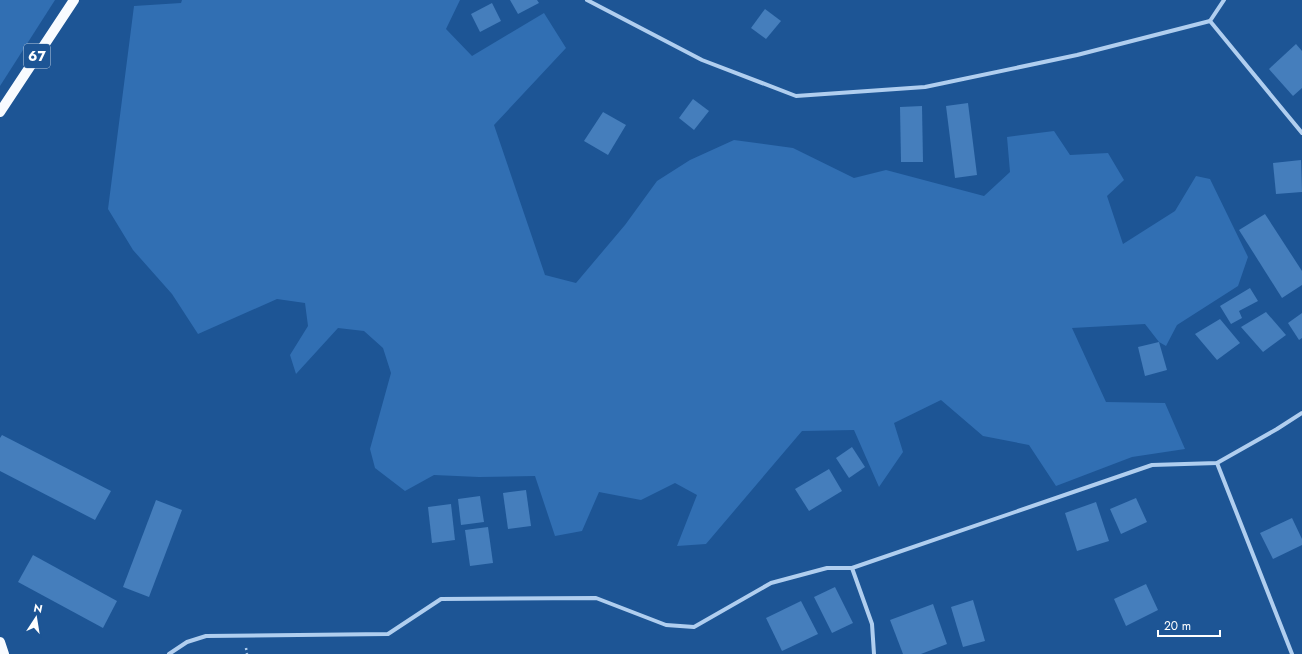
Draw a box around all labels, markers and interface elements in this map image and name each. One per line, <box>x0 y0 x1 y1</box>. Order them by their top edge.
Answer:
road number: 67 <box>24 44 50 68</box>
north arrow <box>16 598 56 638</box>
text: N <box>32 599 44 617</box>
scale bar <box>1158 612 1220 638</box>
text: 20 m <box>1164 617 1191 635</box>

